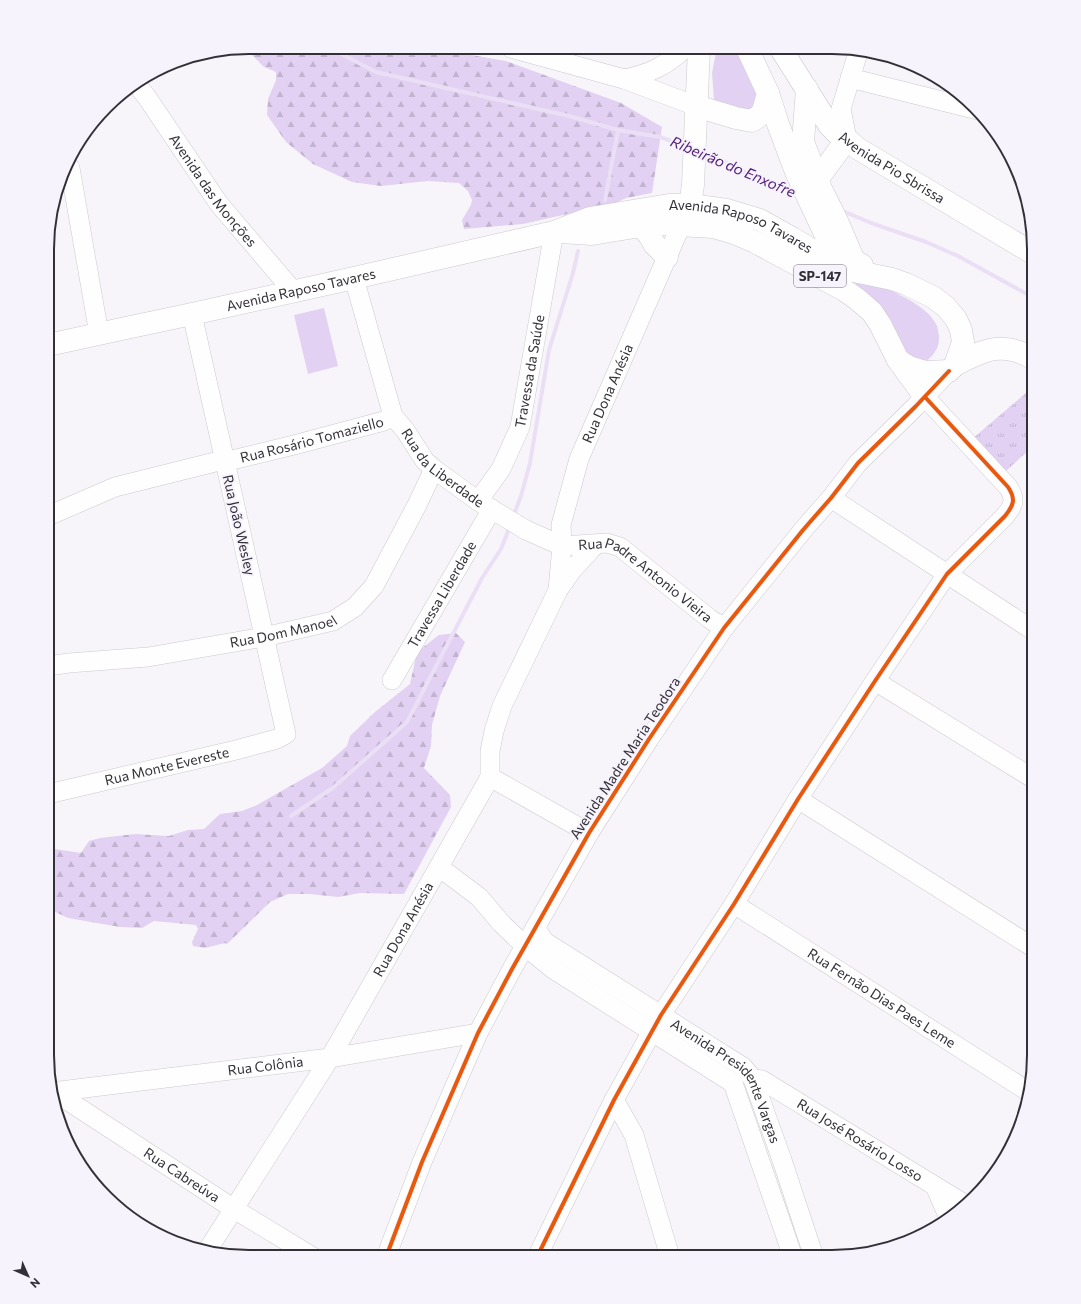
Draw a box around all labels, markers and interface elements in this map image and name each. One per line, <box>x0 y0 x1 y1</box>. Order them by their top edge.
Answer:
street label: Avenida Pio Sbrissa <box>836 127 948 207</box>
street label: Avenida das Monções <box>166 130 261 250</box>
water label: Ribeirão do Enxofre <box>668 132 799 201</box>
street label: Avenida Raposo Tavares <box>669 196 816 256</box>
street label: Avenida Raposo Tavares <box>225 264 377 314</box>
road number: SP-147 <box>794 265 846 287</box>
street label: Travessa da Saúde <box>511 313 547 429</box>
street label: Rua Dona Anésia <box>578 341 636 445</box>
street label: Rua Rosário Tomaziello <box>238 412 385 466</box>
street label: Rua da Liberdade <box>398 425 487 511</box>
street label: Rua João Wesley <box>220 473 259 577</box>
street label: Rua Padre Antonio Vieira <box>578 534 716 626</box>
street label: Travessa Liberdade <box>404 538 479 651</box>
street label: Rua Dom Manoel <box>228 612 340 651</box>
street label: Avenida Madre Maria Teodora <box>566 673 683 842</box>
street label: Rua Monte Evereste <box>103 743 231 788</box>
street label: Rua Dona Anésia <box>369 879 437 979</box>
street label: Rua Fernão Dias Paes Leme <box>805 944 959 1051</box>
street label: Avenida Presidente Vargas <box>668 1015 784 1145</box>
street label: Rua Colônia <box>227 1052 304 1078</box>
street label: Rua José Rosário Losso <box>794 1095 926 1185</box>
street label: Rua Cabreúva <box>141 1144 223 1206</box>
north arrow <box>8 1256 48 1296</box>
text: N <box>28 1276 43 1291</box>

